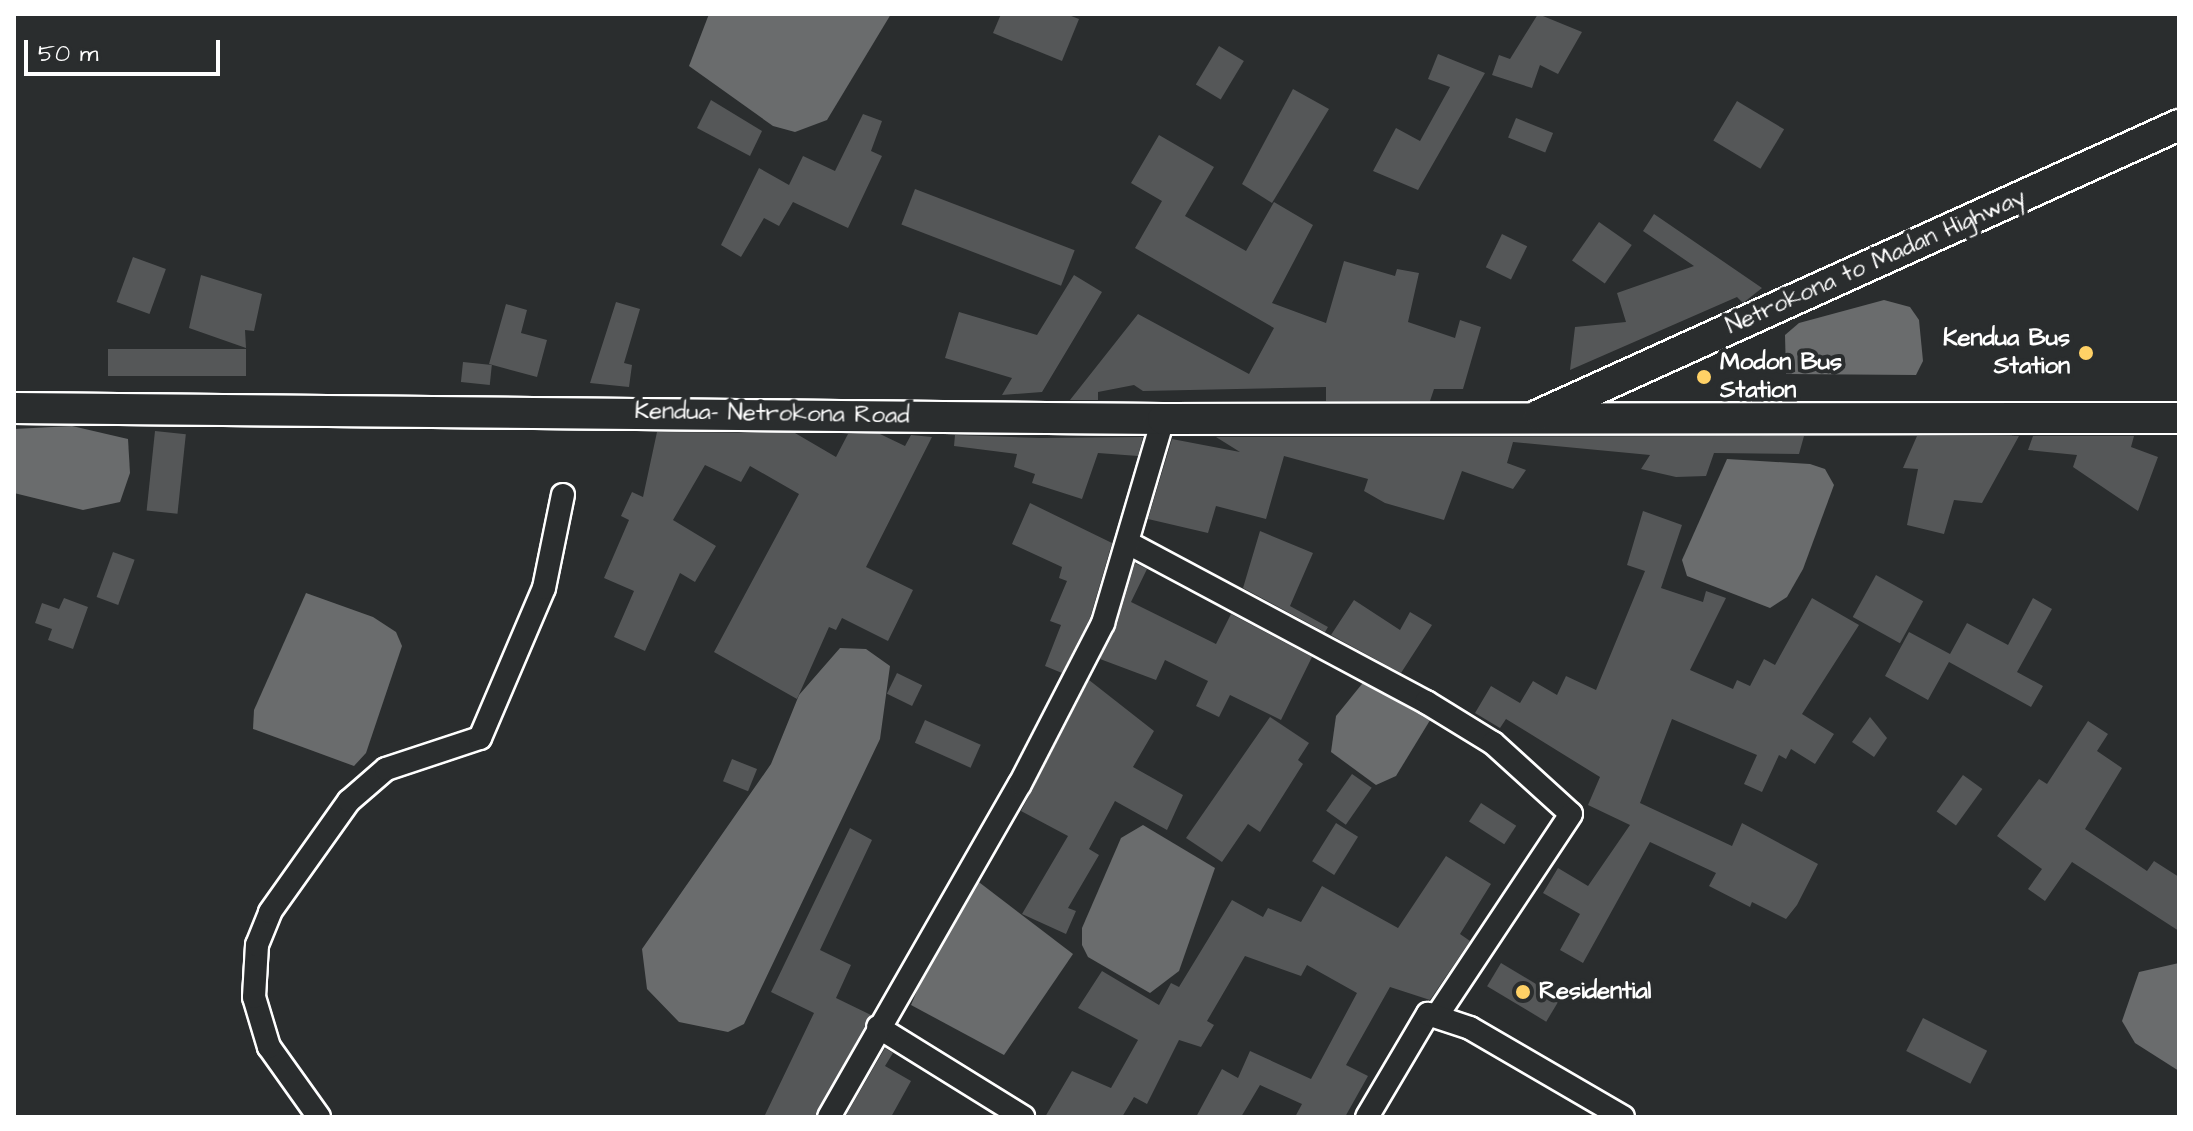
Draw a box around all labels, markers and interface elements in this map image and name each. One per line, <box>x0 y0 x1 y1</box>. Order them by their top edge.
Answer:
scale bar <box>28 24 224 74</box>
text: 50 m <box>38 37 98 71</box>
street label: Netrokona to Madan Highway <box>1722 183 2030 341</box>
place label: Kendua Bus Station <box>1943 325 2070 381</box>
marker: Kendua Bus Station <box>2077 344 2095 362</box>
place label: Modon Bus Station <box>1720 349 1842 405</box>
marker: Modon Bus Station <box>1695 368 1713 386</box>
street label: Kendua- Netrokona Road <box>634 397 910 431</box>
place label: Residential <box>1539 978 1651 1006</box>
marker: Residential <box>1514 983 1532 1001</box>

